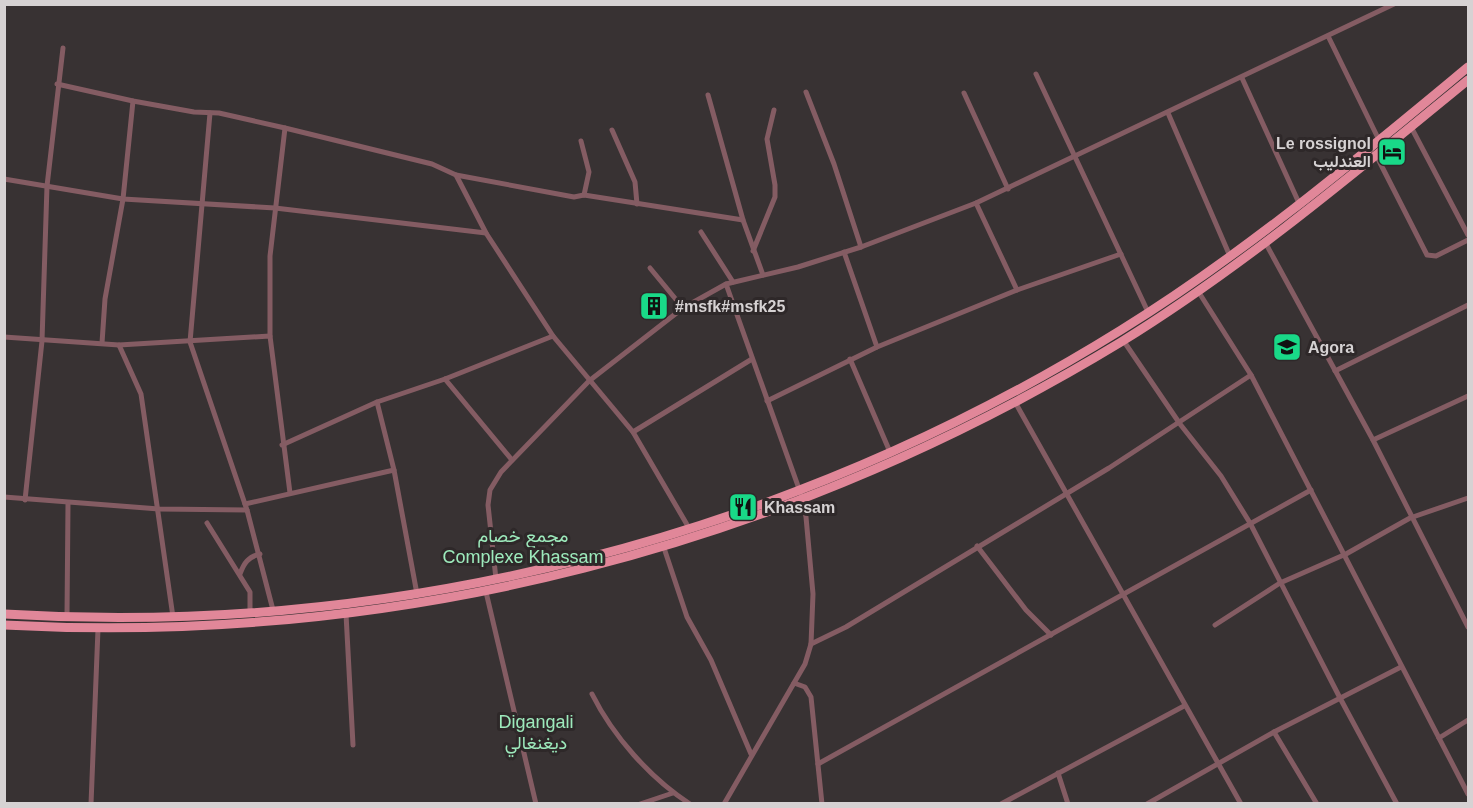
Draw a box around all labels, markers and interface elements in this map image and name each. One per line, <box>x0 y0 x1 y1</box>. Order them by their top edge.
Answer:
place label: Le rossignol العندليب <box>1276 135 1371 171</box>
hotel icon: Le rossignol العندليب <box>1376 136 1408 168</box>
building icon: #msfk#msfk25 <box>638 290 670 322</box>
place label: #msfk#msfk25 <box>675 298 785 315</box>
school or university icon: Agora <box>1271 331 1303 363</box>
place label: Agora <box>1308 339 1354 356</box>
restaurant icon: Khassam <box>727 491 759 523</box>
place label: Khassam <box>764 499 835 516</box>
district label: مجمع خصام Complexe Khassam <box>442 526 604 567</box>
district label: Digangali ديغنغالي <box>498 712 574 758</box>

